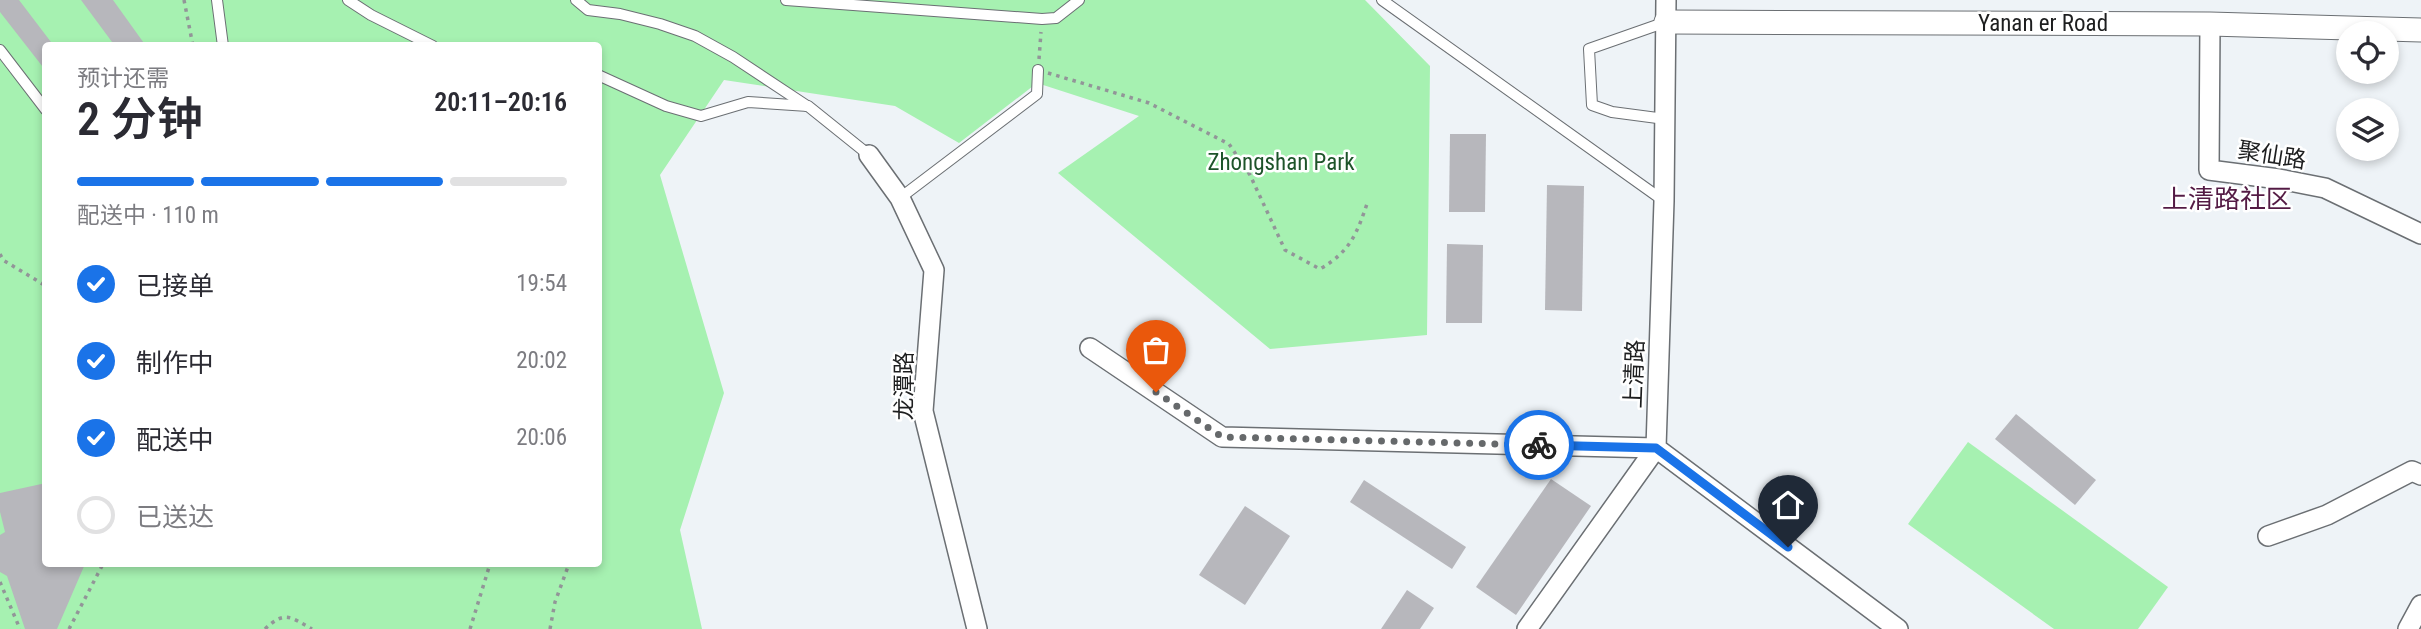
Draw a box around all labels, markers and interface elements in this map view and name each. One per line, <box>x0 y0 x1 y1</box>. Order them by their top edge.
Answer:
street label: Yanan er Road <box>1978 10 2108 37</box>
map controls <box>2336 21 2399 161</box>
button: locate <box>2336 21 2399 84</box>
text: 预计还需 <box>77 65 169 92</box>
text: 20:11–20:16 <box>434 87 567 117</box>
text: 2 分钟 <box>77 92 203 146</box>
button: layers <box>2336 98 2399 161</box>
street label: 聚仙路 <box>2236 137 2308 174</box>
park label: Zhongshan Park <box>1207 149 1355 176</box>
district label: 上清路社区 <box>2162 184 2292 214</box>
text: 配送中 · 110 m <box>77 202 219 229</box>
icon: check <box>77 265 115 303</box>
text: 19:54 <box>516 270 567 297</box>
text: 已接单 <box>136 271 214 301</box>
pin <box>1126 320 1186 392</box>
icon: bag <box>1137 331 1175 369</box>
street label: 上清路 <box>1620 339 1649 409</box>
icon: check <box>77 342 115 380</box>
text: 20:02 <box>516 347 567 374</box>
text: 制作中 <box>136 348 214 378</box>
street label: 龙潭路 <box>891 352 918 421</box>
courier <box>1504 410 1574 480</box>
icon: check <box>77 419 115 457</box>
text: 20:06 <box>516 424 567 451</box>
text: 配送中 <box>136 425 214 455</box>
icon: bike <box>1520 426 1558 464</box>
pin <box>1758 475 1818 547</box>
icon: home <box>1769 486 1807 524</box>
text: 已送达 <box>136 502 214 532</box>

